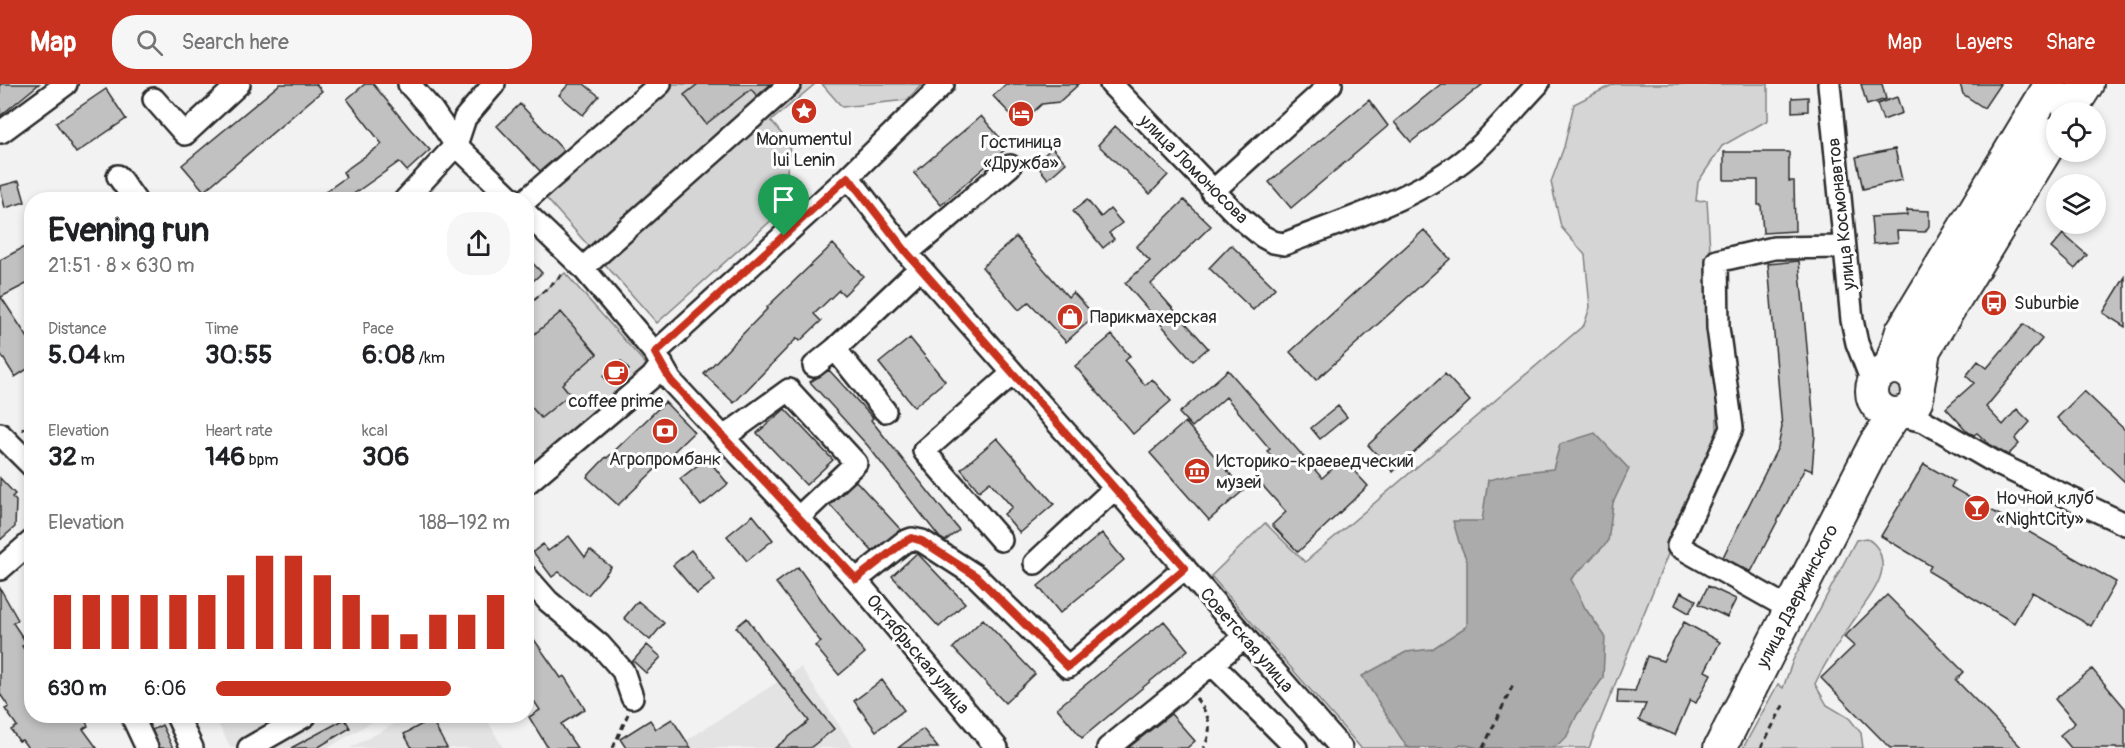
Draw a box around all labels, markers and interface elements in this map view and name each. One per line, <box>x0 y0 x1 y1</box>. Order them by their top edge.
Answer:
search box <box>112 15 532 69</box>
text: Map <box>30 25 76 60</box>
icon: search <box>133 26 166 59</box>
text: Search here <box>181 28 289 56</box>
text: Map <box>1887 29 1922 56</box>
text: Layers <box>1955 29 2013 56</box>
text: Share <box>2046 29 2095 56</box>
place icon: Monumentul lui Lenin <box>789 96 819 126</box>
hotel icon: Гостиница «Дружба» <box>1006 99 1036 129</box>
map controls <box>2046 102 2106 234</box>
button: locate <box>2046 102 2106 162</box>
street label: улица Ломоносова <box>1133 109 1253 229</box>
place label: Monumentul lui Lenin <box>756 128 852 172</box>
place label: Гостиница «Дружба» <box>981 131 1061 175</box>
street label: улица Космонавтов <box>1822 137 1861 292</box>
pin <box>758 174 809 236</box>
button: layers <box>2046 174 2106 234</box>
icon: arrive <box>767 183 800 216</box>
text: Evening run <box>48 210 209 251</box>
button: share <box>447 212 510 275</box>
text: 21:51 · 8 × 630 m <box>48 253 194 278</box>
bus stop icon: Suburbie <box>1979 288 2009 318</box>
place label: Suburbie <box>2014 292 2079 315</box>
shop icon: Парикмахерская <box>1055 302 1085 332</box>
place label: Парикмахерская <box>1090 306 1217 329</box>
text: Distance <box>48 319 107 339</box>
text: Time <box>205 319 238 339</box>
text: Pace <box>362 319 394 339</box>
text: 5.04 <box>48 339 101 371</box>
text: 30:55 <box>205 339 272 371</box>
text: 6:08 <box>362 339 415 371</box>
text: km <box>101 348 125 368</box>
text: /km <box>415 348 445 368</box>
cafe icon: coffee prime <box>601 358 631 388</box>
place label: coffee prime <box>569 390 664 413</box>
bank icon: Агропромбанк <box>650 416 680 446</box>
text: Elevation <box>48 421 109 441</box>
text: Heart rate <box>205 421 272 441</box>
text: kcal <box>362 421 388 441</box>
text: 32 <box>48 441 77 473</box>
text: 146 <box>205 441 245 473</box>
text: 306 <box>362 441 409 473</box>
place label: Агропромбанк <box>609 448 721 471</box>
text: m <box>77 450 95 470</box>
text: bpm <box>245 450 278 470</box>
place label: Историко-краеведческий музей <box>1216 450 1414 494</box>
museum icon: Историко-краеведческий музей <box>1182 456 1212 486</box>
place label: Ночной клуб «NightCity» <box>1996 487 2094 531</box>
bar icon: Ночной клуб «NightCity» <box>1962 493 1992 523</box>
text: Elevation <box>48 510 124 535</box>
text: 188–192 m <box>419 510 510 535</box>
street label: улица Дзержинского <box>1751 520 1844 673</box>
street label: Советская улица <box>1195 583 1298 698</box>
street label: Октябрьская улица <box>861 590 974 719</box>
text: 630 m <box>48 676 107 701</box>
text: 6:06 <box>144 676 186 701</box>

